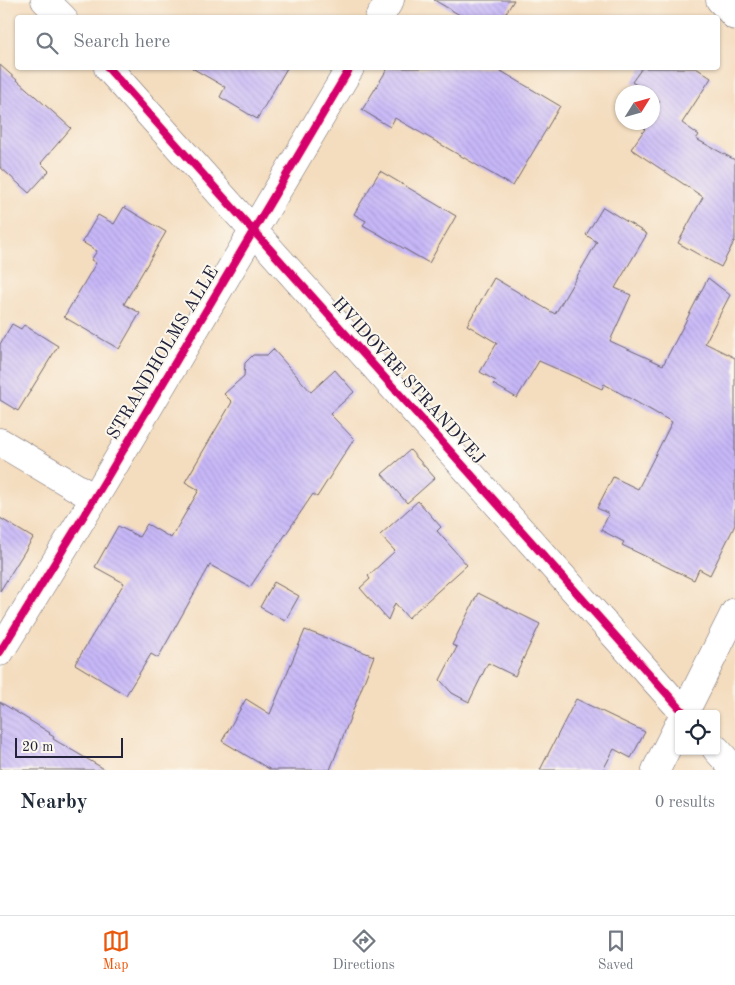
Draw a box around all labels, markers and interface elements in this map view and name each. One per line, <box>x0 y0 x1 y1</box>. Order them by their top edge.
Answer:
search box <box>15 15 720 70</box>
icon: search <box>33 29 61 57</box>
text: Search here <box>73 33 170 52</box>
north arrow <box>615 85 660 130</box>
street label: STRANDHOLMS ALLE <box>104 263 222 443</box>
street label: HVIDOVRE STRANDVEJ <box>328 294 488 468</box>
map controls <box>675 710 720 755</box>
button: locate <box>675 710 720 755</box>
scale bar <box>15 735 122 758</box>
text: 20 m <box>22 740 53 754</box>
text: Nearby <box>20 792 88 813</box>
text: 0 results <box>655 795 715 811</box>
tab: Map <box>102 927 130 974</box>
tab: Directions <box>333 927 395 974</box>
tab: Saved <box>598 927 633 974</box>

